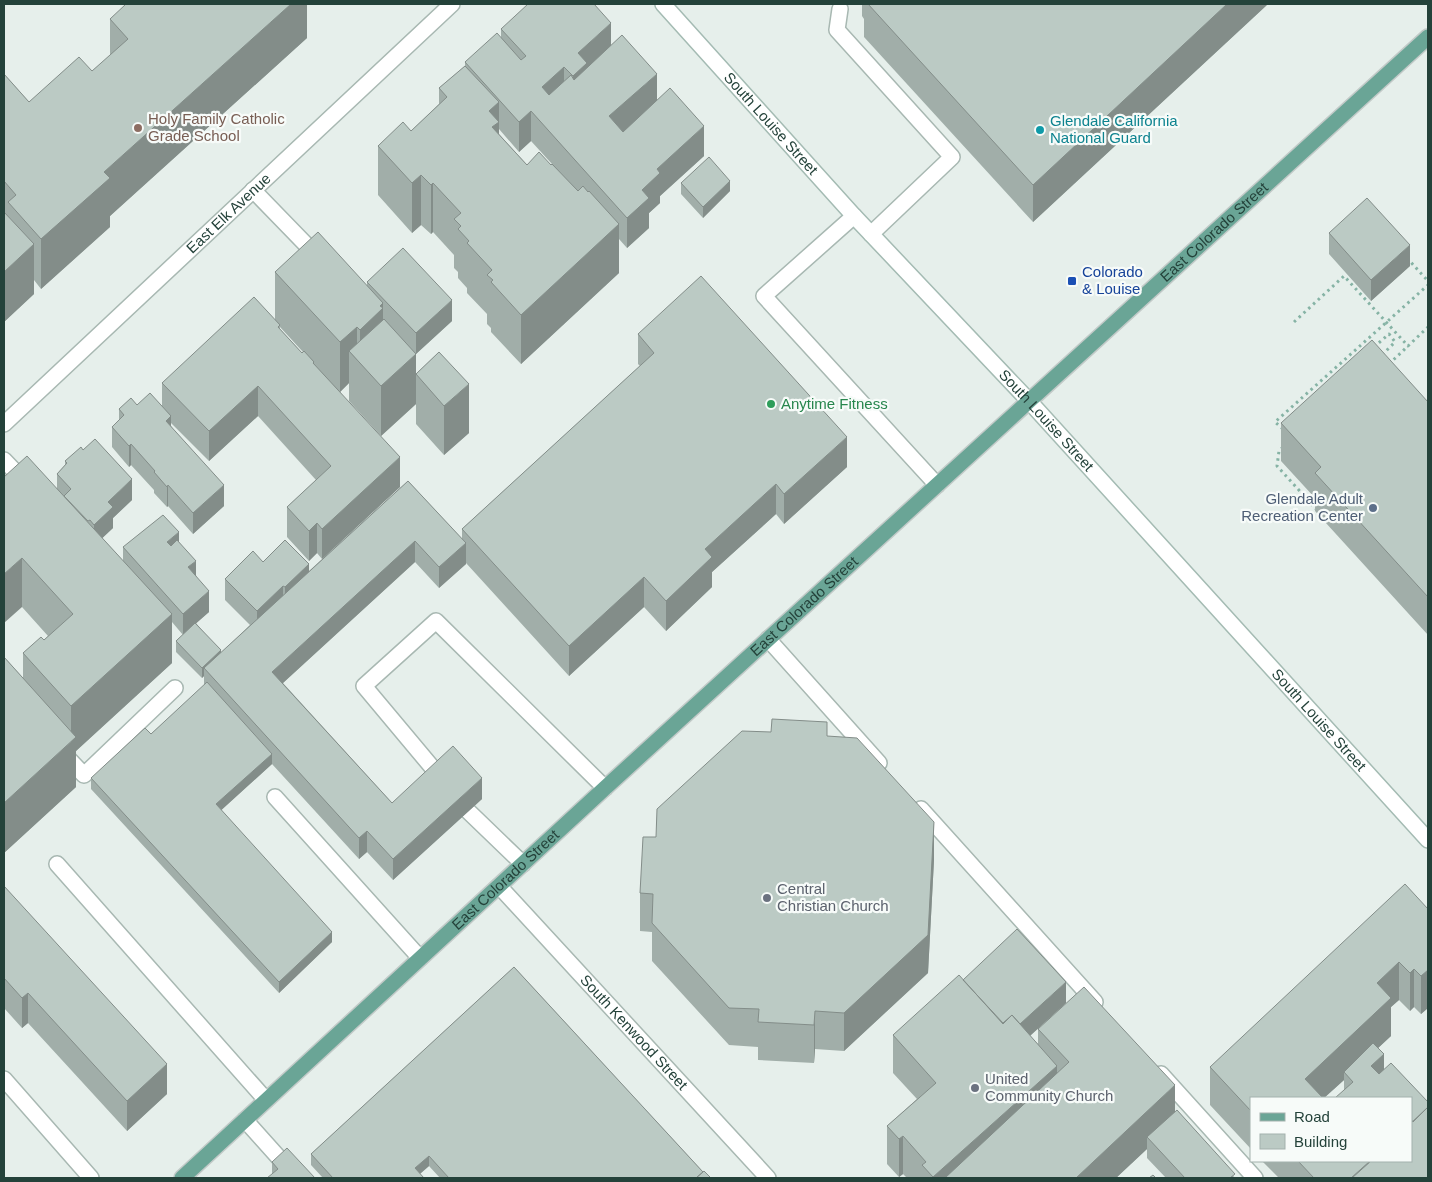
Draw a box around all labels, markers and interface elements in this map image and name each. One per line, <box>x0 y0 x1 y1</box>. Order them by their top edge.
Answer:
street label: South Louise Street <box>721 69 822 179</box>
place label: Holy Family Catholic Grade School <box>148 110 285 144</box>
place label: Glendale California National Guard <box>1050 112 1178 146</box>
marker: Holy Family Catholic Grade School <box>132 122 144 134</box>
marker: Glendale California National Guard <box>1034 124 1046 136</box>
street label: East Elk Avenue <box>183 170 274 256</box>
street label: East Colorado Street <box>1157 178 1272 285</box>
place label: Colorado & Louise <box>1082 263 1143 297</box>
marker: Colorado & Louise <box>1066 275 1078 287</box>
street label: South Louise Street <box>996 366 1098 475</box>
place label: Anytime Fitness <box>781 395 888 412</box>
marker: Anytime Fitness <box>765 398 777 410</box>
place label: Glendale Adult Recreation Center <box>1241 490 1364 524</box>
marker: Glendale Adult Recreation Center <box>1367 502 1379 514</box>
street label: East Colorado Street <box>747 552 862 659</box>
street label: South Louise Street <box>1269 665 1370 775</box>
street label: East Colorado Street <box>448 825 563 933</box>
place label: Central Christian Church <box>777 880 889 914</box>
marker: Central Christian Church <box>761 892 773 904</box>
street label: South Kenwood Street <box>577 971 692 1094</box>
place label: United Community Church <box>985 1070 1113 1104</box>
marker: United Community Church <box>969 1082 981 1094</box>
legend <box>1250 1097 1412 1162</box>
text: Road <box>1294 1108 1330 1125</box>
text: Building <box>1294 1133 1347 1150</box>

